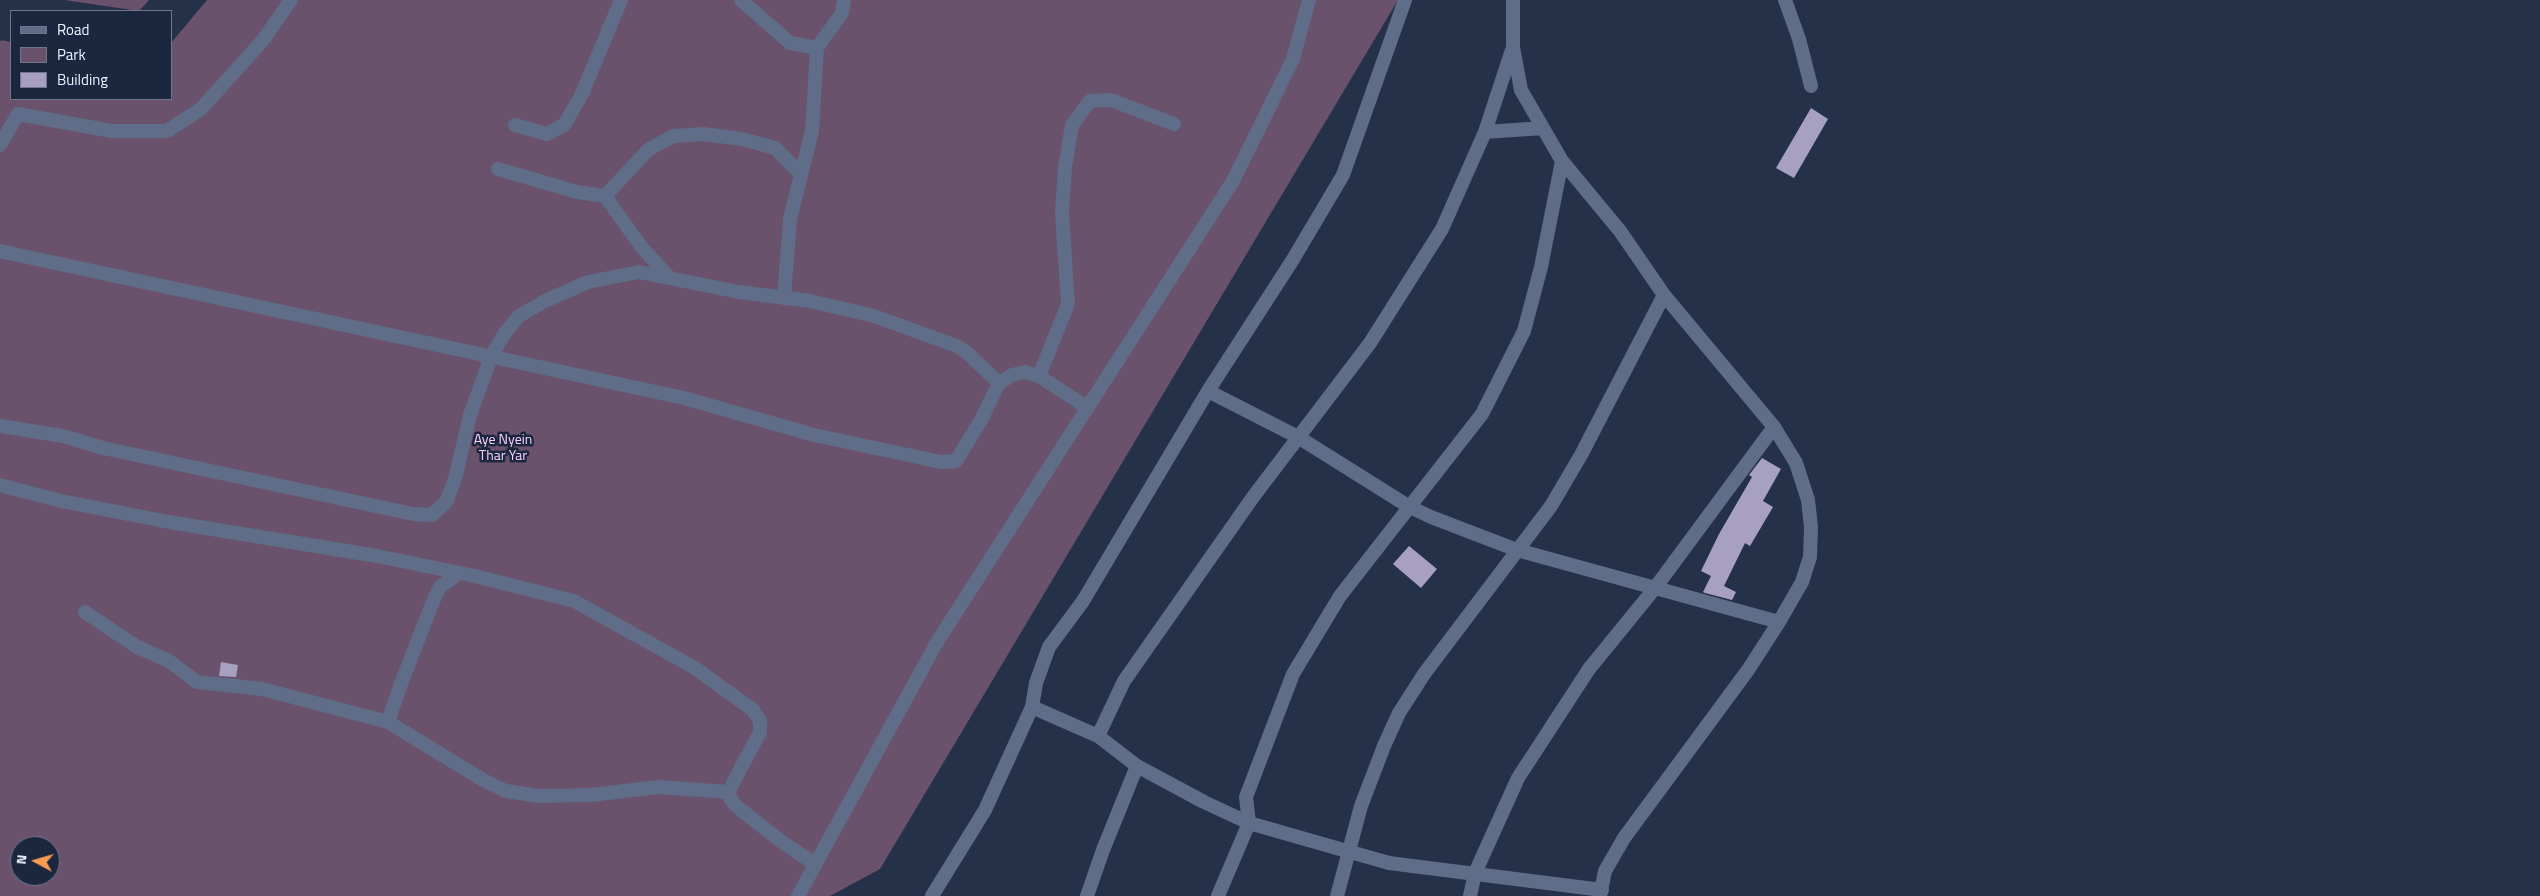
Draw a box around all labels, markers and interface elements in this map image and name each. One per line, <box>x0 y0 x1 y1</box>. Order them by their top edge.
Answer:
legend <box>10 10 172 100</box>
text: Road <box>57 18 89 41</box>
text: Park <box>57 43 86 66</box>
text: Building <box>57 68 108 91</box>
park label: Aye Nyein Thar Yar <box>474 433 532 466</box>
north arrow <box>10 836 60 886</box>
text: N <box>10 854 32 865</box>

